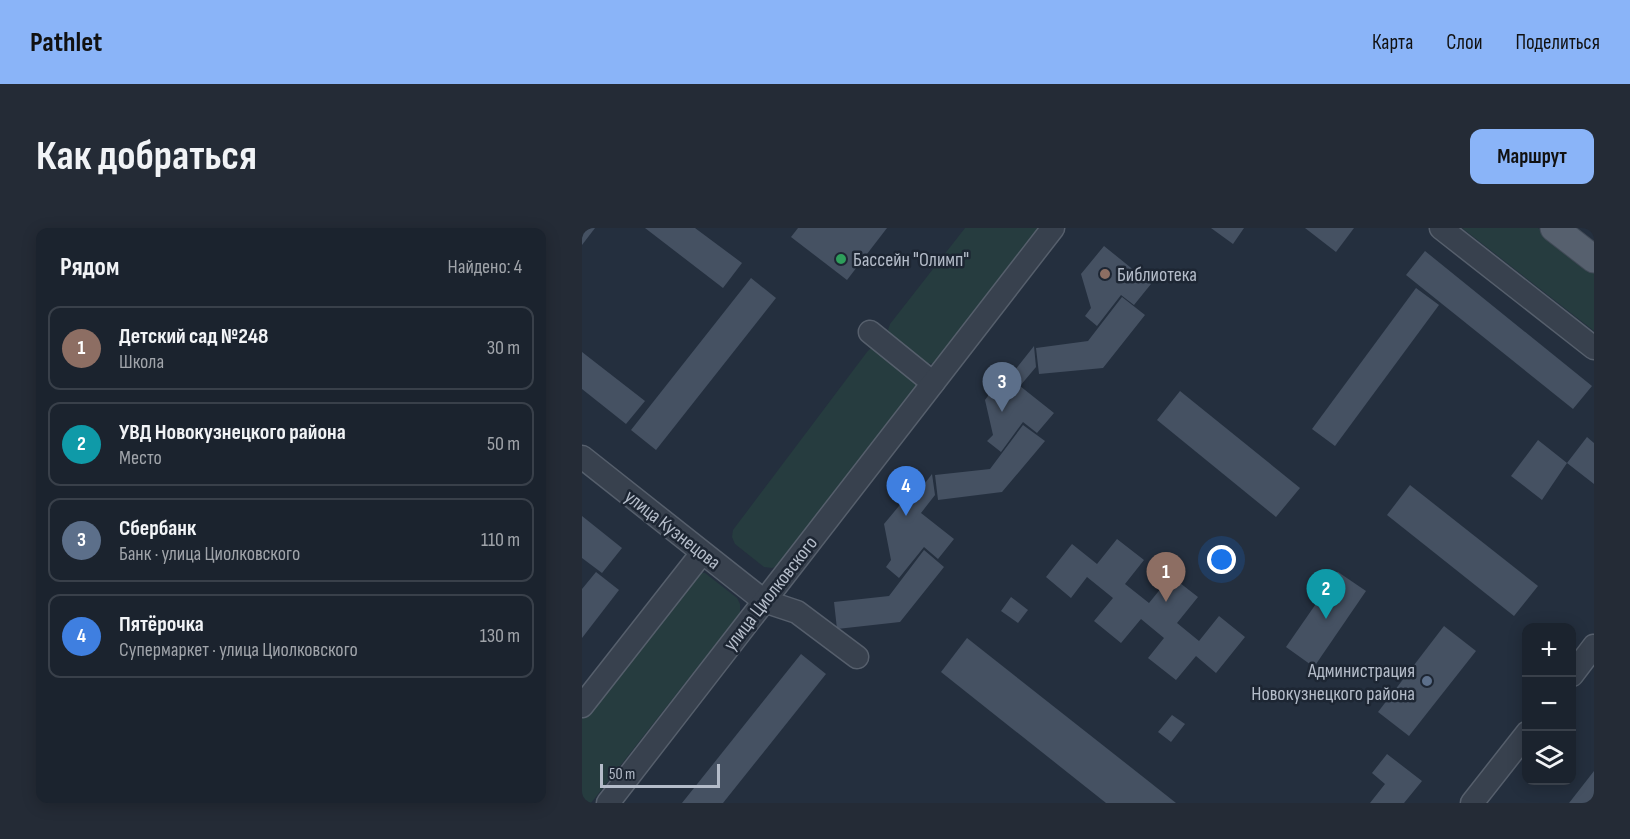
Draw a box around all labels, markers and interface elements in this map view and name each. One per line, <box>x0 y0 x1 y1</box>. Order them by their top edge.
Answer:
text: Pathlet <box>30 26 102 59</box>
text: Карта <box>1372 30 1413 55</box>
text: Слои <box>1446 30 1482 55</box>
text: Поделиться <box>1515 30 1600 55</box>
button: Маршрут <box>1470 129 1594 184</box>
text: Как добраться <box>36 131 257 182</box>
place label: Бассейн "Олимп" <box>853 248 969 272</box>
text: Рядом <box>60 252 119 283</box>
marker: Бассейн "Олимп" <box>834 252 848 266</box>
text: Найдено: 4 <box>448 255 522 279</box>
place label: Библиотека <box>1117 263 1197 287</box>
marker: Библиотека <box>1098 267 1112 281</box>
text: Детский сад №248 <box>119 323 268 350</box>
text: 1 <box>78 336 85 360</box>
text: 30 m <box>487 336 520 360</box>
text: Школа <box>119 350 164 374</box>
pin: 3 <box>982 362 1022 412</box>
text: УВД Новокузнецкого района <box>119 419 346 446</box>
text: 2 <box>77 432 86 456</box>
text: 50 m <box>487 432 520 456</box>
text: Место <box>119 446 162 470</box>
pin: 4 <box>886 466 926 516</box>
street label: улица Кузнецова <box>620 485 725 575</box>
text: Сбербанк <box>119 515 196 542</box>
text: 3 <box>77 528 86 552</box>
text: 110 m <box>481 528 520 552</box>
street label: улица Циолковского <box>719 532 823 656</box>
text: Банк · улица Циолковского <box>119 542 300 566</box>
your location <box>1207 545 1236 574</box>
pin: 1 <box>1146 552 1186 602</box>
pin: 2 <box>1306 570 1346 619</box>
text: Пятёрочка <box>119 611 204 638</box>
map controls <box>1522 623 1576 785</box>
button: + <box>1522 623 1576 677</box>
text: 4 <box>77 624 86 648</box>
text: 130 m <box>480 624 520 648</box>
text: Супермаркет · улица Циолковского <box>119 638 358 662</box>
place label: Администрация Новокузнецкого района <box>1251 659 1415 706</box>
marker: Администрация Новокузнецкого района <box>1420 674 1434 688</box>
button: − <box>1522 677 1576 731</box>
button: layers <box>1522 731 1576 785</box>
scale bar <box>600 761 720 788</box>
text: 50 m <box>609 765 635 784</box>

